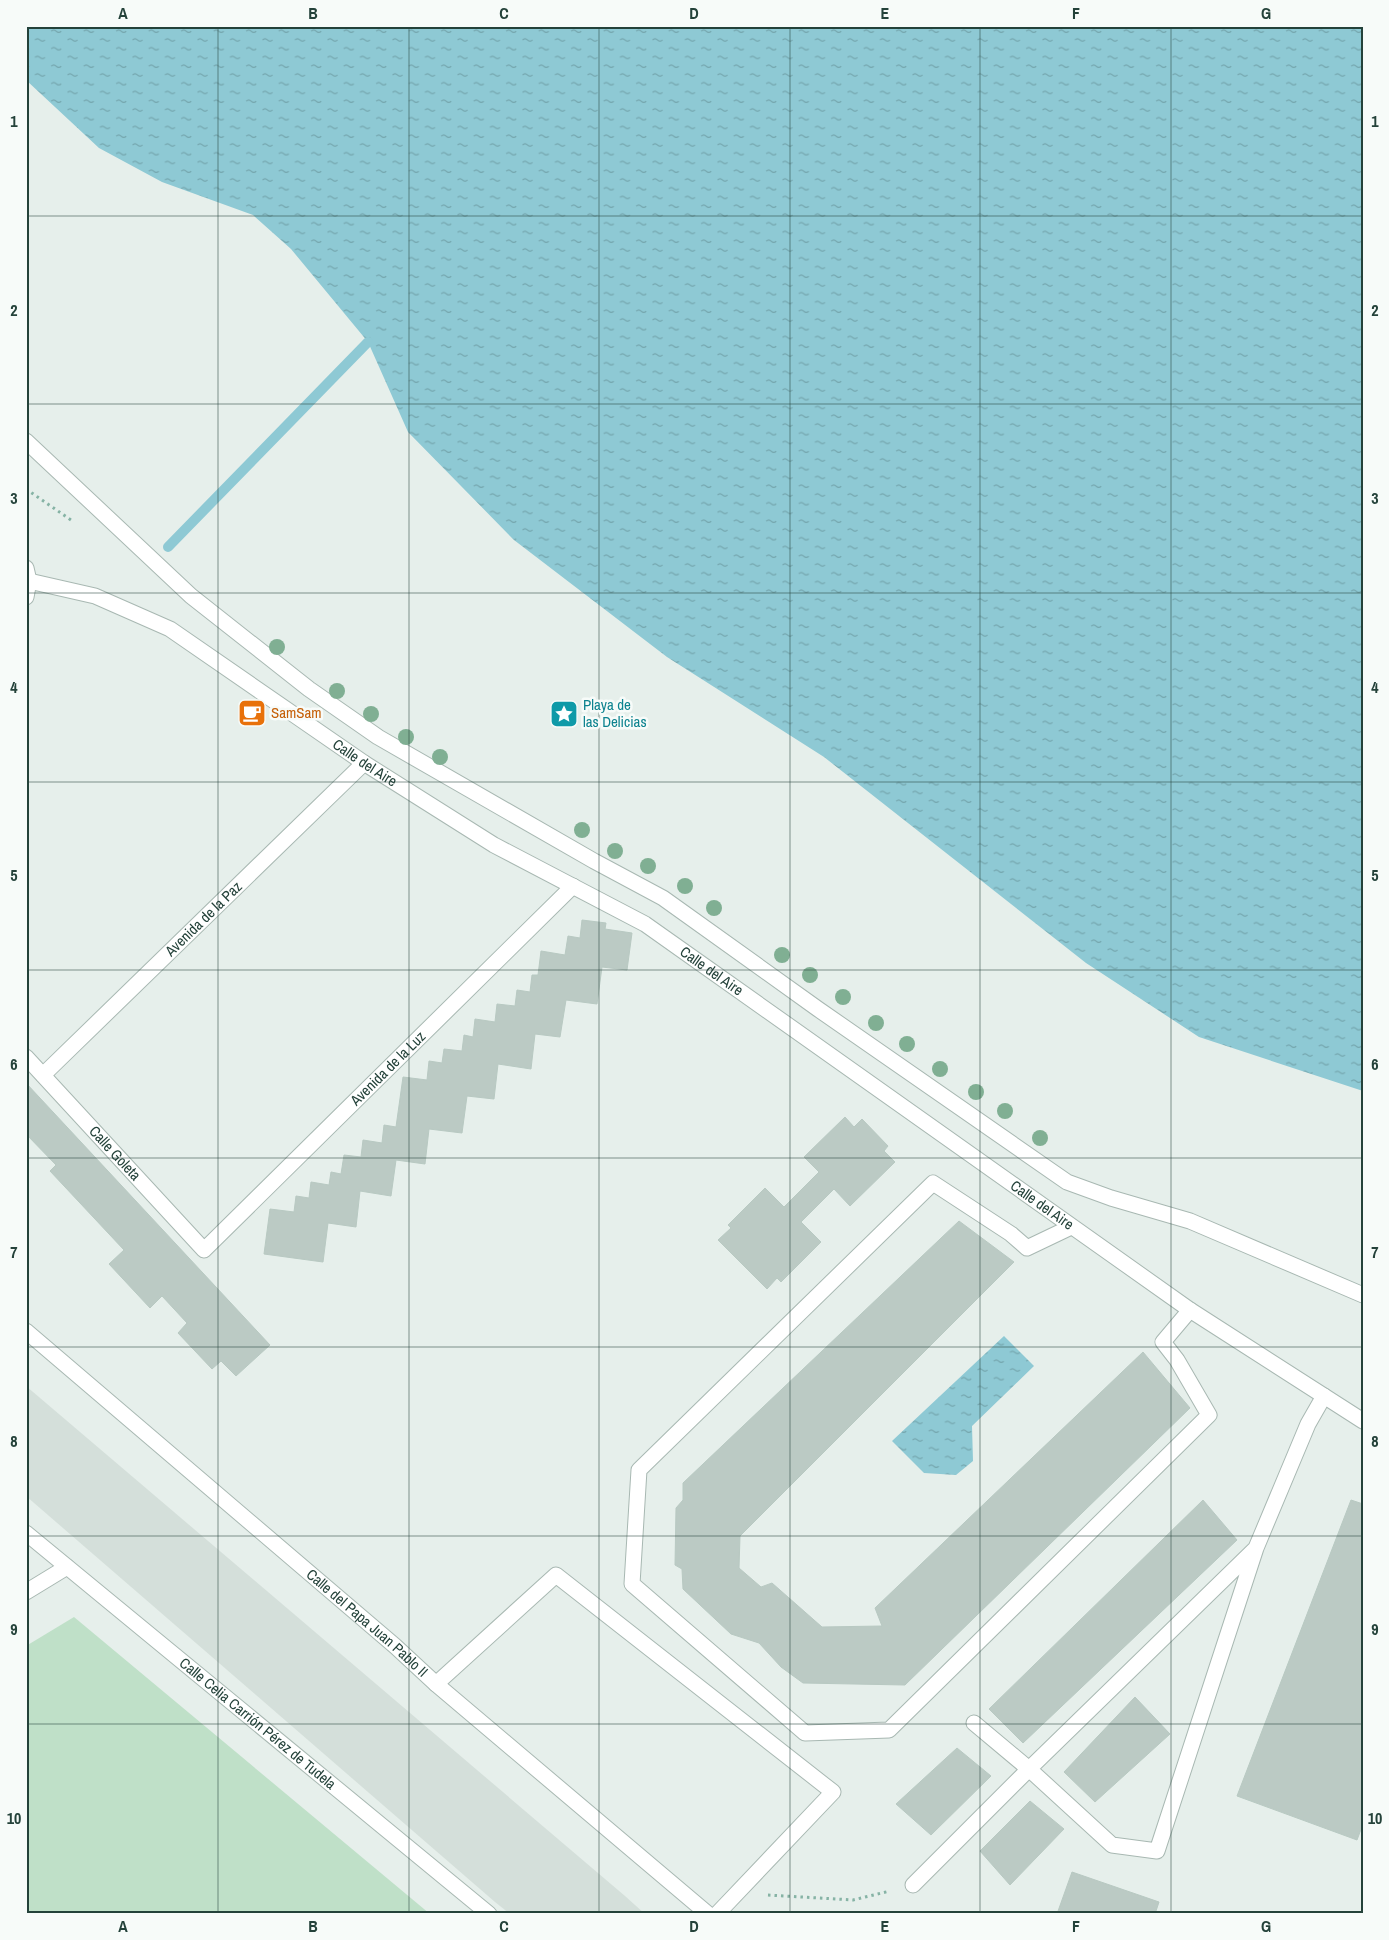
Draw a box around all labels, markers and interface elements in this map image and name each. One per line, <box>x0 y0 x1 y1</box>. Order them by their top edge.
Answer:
text: A <box>118 2 128 24</box>
text: B <box>308 2 318 24</box>
text: C <box>499 2 509 24</box>
text: D <box>689 2 699 24</box>
text: E <box>881 2 890 24</box>
text: F <box>1072 2 1080 24</box>
text: G <box>1261 2 1271 24</box>
text: 1 <box>10 110 18 132</box>
text: 1 <box>1371 110 1379 132</box>
text: 2 <box>10 299 18 321</box>
text: 2 <box>1371 299 1379 321</box>
text: 3 <box>10 487 18 509</box>
text: 3 <box>1371 487 1379 509</box>
text: 4 <box>10 676 18 698</box>
text: 4 <box>1371 676 1379 698</box>
place label: Playa de las Delicias <box>583 694 647 732</box>
cafe icon: SamSam <box>237 698 267 728</box>
place icon: Playa de las Delicias <box>549 699 579 729</box>
place label: SamSam <box>271 702 322 723</box>
street label: Calle del Aire <box>329 733 401 791</box>
text: 5 <box>10 864 18 886</box>
text: 5 <box>1371 864 1379 886</box>
street label: Avenida de la Paz <box>159 876 246 961</box>
street label: Calle del Aire <box>676 941 748 1001</box>
street label: Avenida de la Luz <box>345 1026 430 1111</box>
text: 6 <box>10 1053 18 1075</box>
text: 6 <box>1371 1053 1379 1075</box>
street label: Calle Goleta <box>85 1121 146 1185</box>
street label: Calle del Aire <box>1006 1175 1078 1235</box>
text: 7 <box>10 1241 18 1263</box>
text: 7 <box>1371 1241 1379 1263</box>
text: 8 <box>10 1430 18 1452</box>
text: 8 <box>1371 1430 1379 1452</box>
street label: Calle del Papa Juan Pablo II <box>302 1564 433 1682</box>
text: 9 <box>10 1618 18 1640</box>
text: 9 <box>1371 1618 1379 1640</box>
street label: Calle Celia Carrión Pérez de Tudela <box>175 1652 341 1794</box>
text: 10 <box>7 1807 21 1829</box>
text: 10 <box>1368 1807 1382 1829</box>
text: A <box>118 1915 128 1937</box>
text: B <box>308 1915 318 1937</box>
text: C <box>499 1915 509 1937</box>
text: D <box>689 1915 699 1937</box>
text: E <box>881 1915 890 1937</box>
text: F <box>1072 1915 1080 1937</box>
text: G <box>1261 1915 1271 1937</box>

